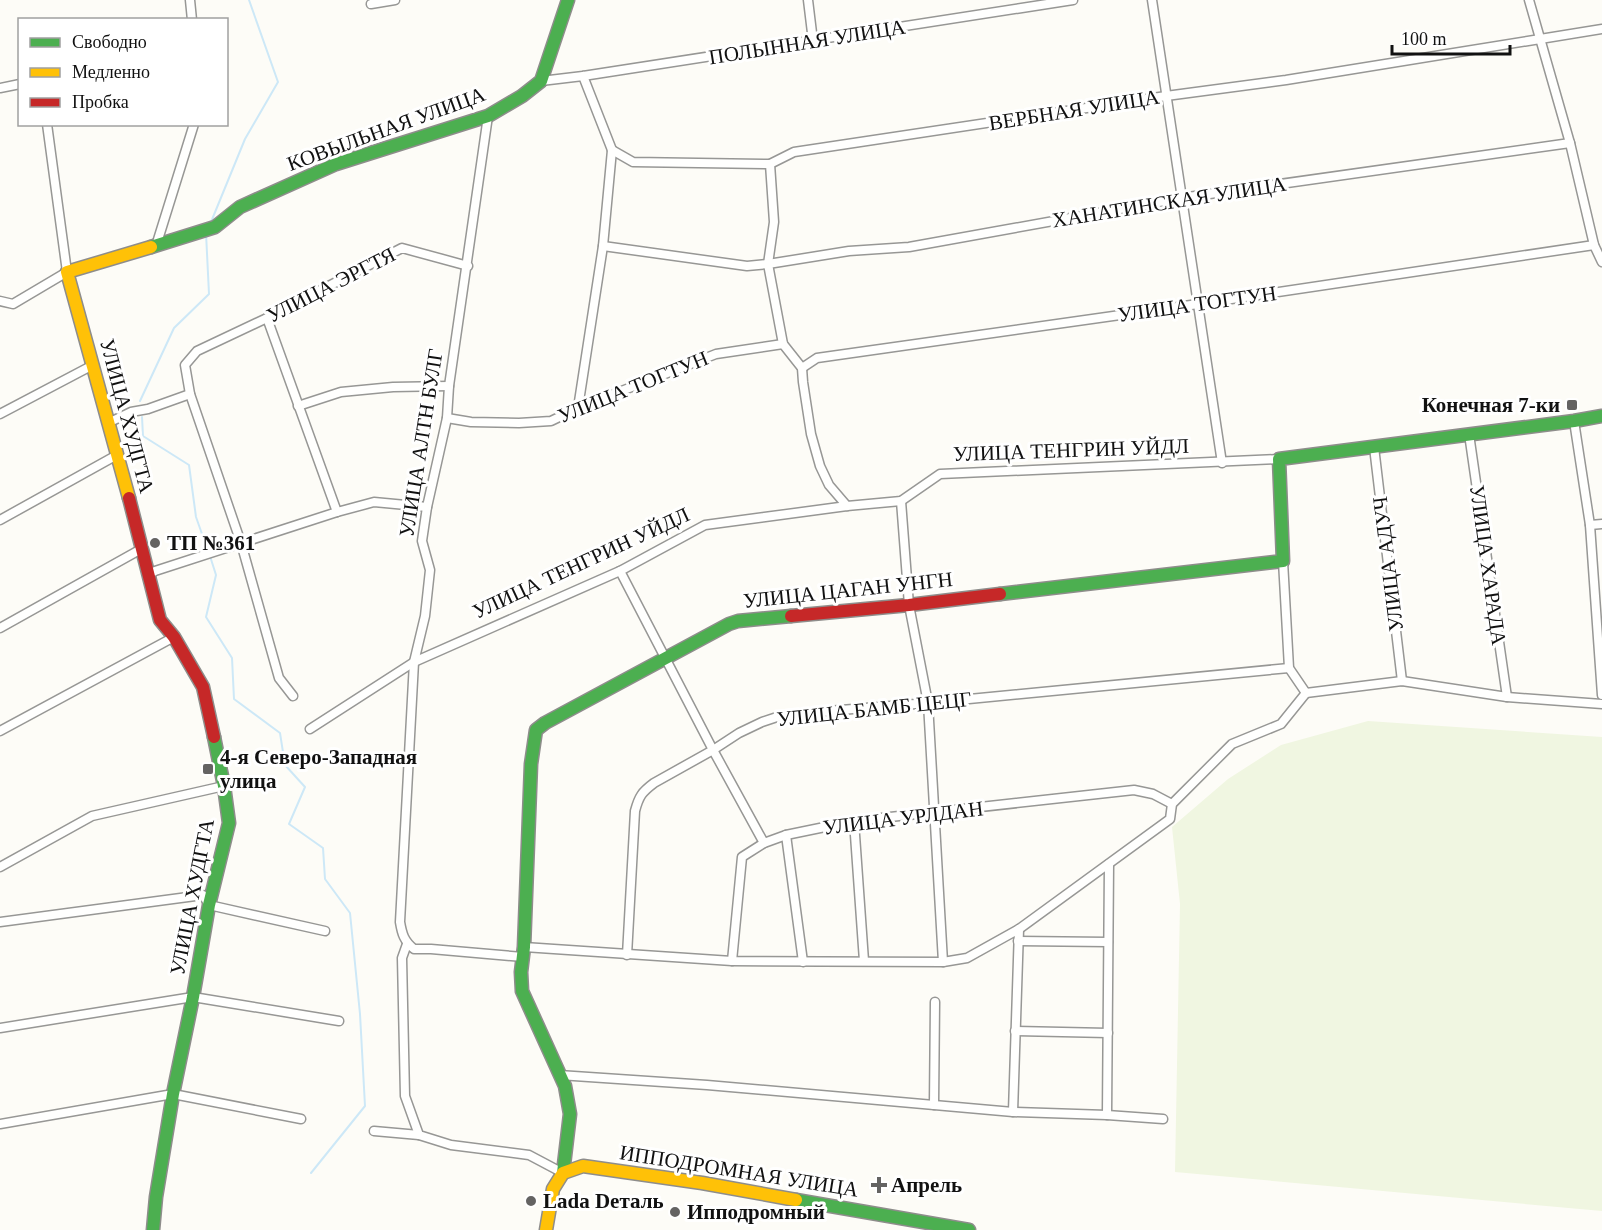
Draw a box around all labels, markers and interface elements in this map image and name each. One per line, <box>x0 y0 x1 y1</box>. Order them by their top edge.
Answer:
street label: ПОЛЫННАЯ УЛИЦА <box>707 14 908 69</box>
legend <box>18 18 228 126</box>
scale bar <box>1392 18 1510 56</box>
text: 100 m <box>1401 29 1447 49</box>
text: Свободно <box>72 32 147 52</box>
text: Медленно <box>72 62 150 82</box>
street label: КОВЫЛЬНАЯ УЛИЦА <box>284 82 489 176</box>
street label: ВЕРБНАЯ УЛИЦА <box>987 85 1162 135</box>
text: Пробка <box>72 92 129 112</box>
street label: ХАНАТИНСКАЯ УЛИЦА <box>1050 172 1289 232</box>
street label: УЛИЦА ЭРГТЯ <box>263 242 399 328</box>
street label: УЛИЦА ТОГТУН <box>1116 281 1278 327</box>
street label: УЛИЦА ХУДГТА <box>95 336 159 497</box>
street label: УЛИЦА ТОГТУН <box>554 346 712 428</box>
street label: УЛИЦА АЛТН БУЛГ <box>394 347 448 539</box>
place label: Конечная 7-ки <box>1422 393 1560 417</box>
marker: Конечная 7-ки <box>1565 398 1579 412</box>
street label: УЛИЦА ТЕНГРИН УЙДЛ <box>952 434 1190 466</box>
street label: УЛИЦА ХАРАДА <box>1465 483 1511 647</box>
street label: УЛИЦА АДУЧ <box>1368 495 1408 633</box>
street label: УЛИЦА ТЕНГРИН УЙДЛ <box>469 502 693 624</box>
place label: ТП №361 <box>167 531 255 555</box>
marker: ТП №361 <box>148 536 162 550</box>
street label: УЛИЦА ЦАГАН УНГН <box>742 567 954 613</box>
street label: УЛИЦА БАМБ ЦЕЦГ <box>775 687 973 731</box>
place label: 4-я Северо-Западная улица <box>220 745 417 793</box>
marker: 4-я Северо-Западная улица <box>201 762 215 776</box>
street label: УЛИЦА УРЛДАН <box>821 796 985 840</box>
street label: УЛИЦА ХУДГТА <box>165 816 219 977</box>
street label: ИППОДРОМНАЯ УЛИЦА <box>618 1140 861 1202</box>
place label: Апрель <box>891 1173 962 1197</box>
marker: Апрель <box>872 1178 886 1192</box>
place label: Lada Dеталь <box>543 1189 664 1213</box>
marker: Lada Dеталь <box>524 1194 538 1208</box>
place label: Ипподромный <box>687 1200 825 1224</box>
marker: Ипподромный <box>668 1205 682 1219</box>

